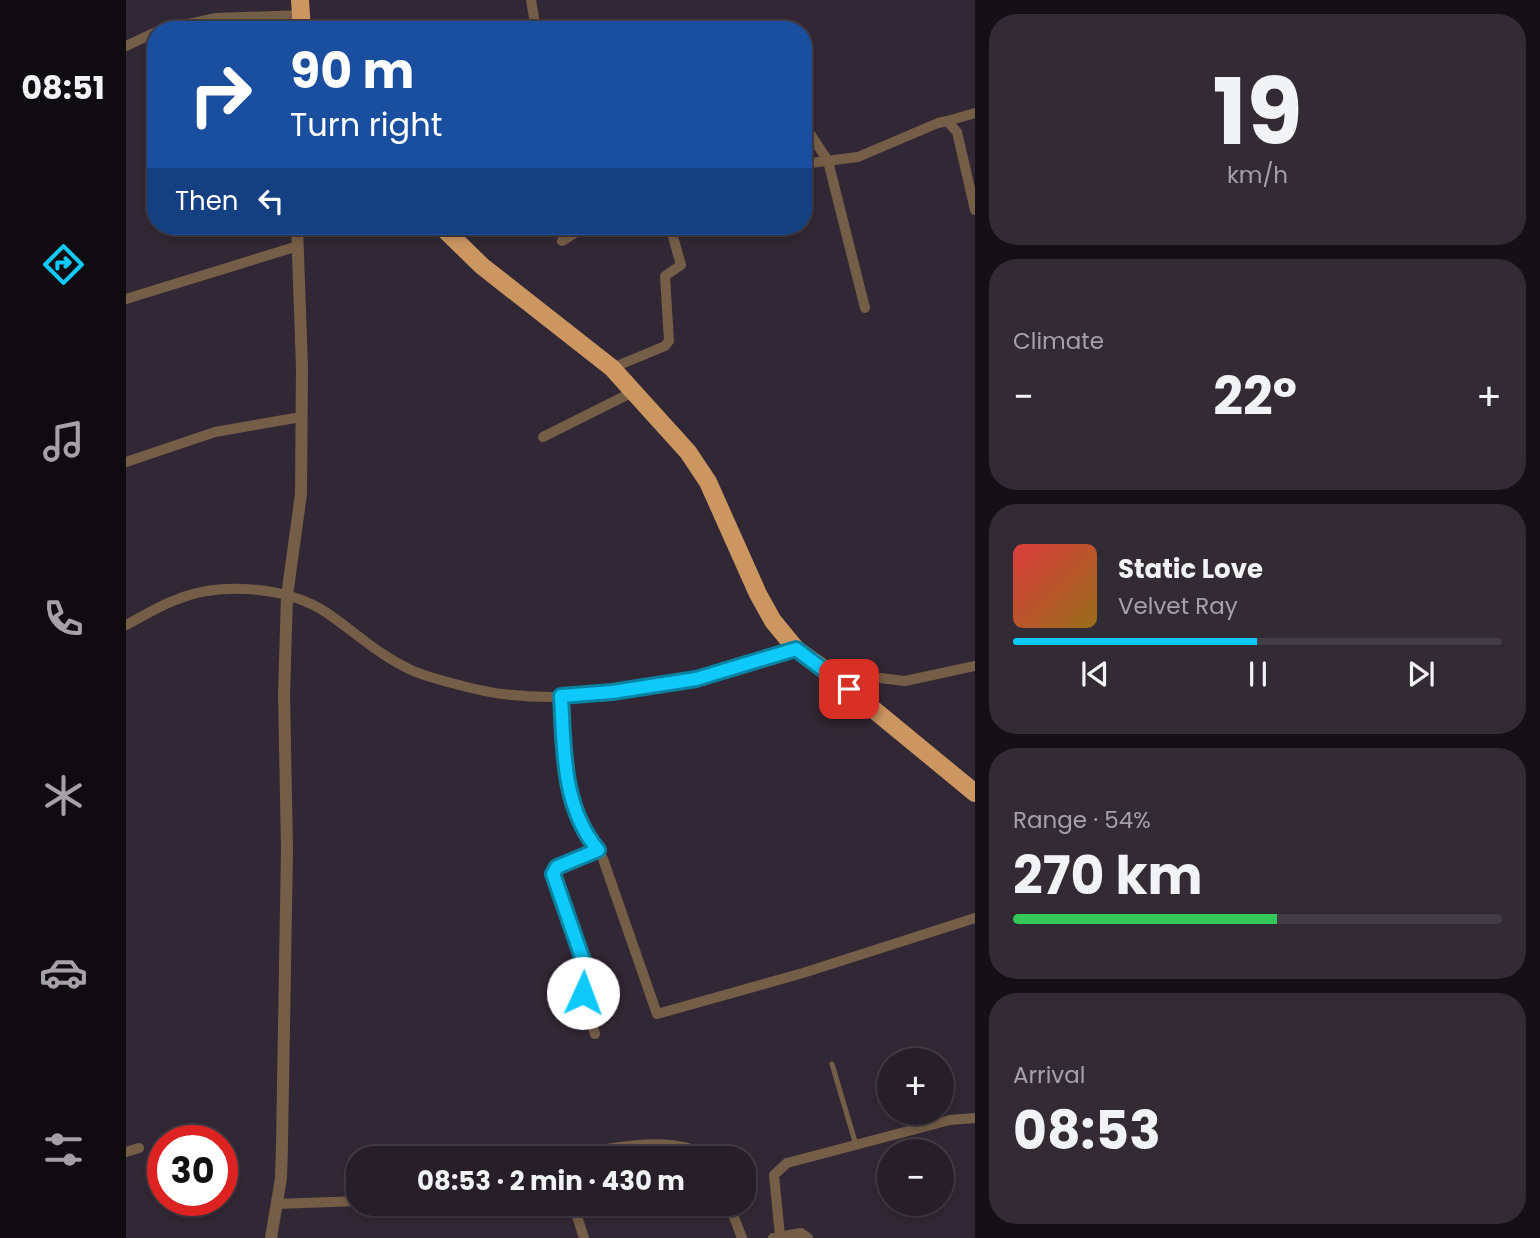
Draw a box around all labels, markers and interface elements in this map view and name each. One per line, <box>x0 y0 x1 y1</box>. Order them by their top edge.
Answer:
text: 90 m <box>290 37 414 105</box>
text: 19 <box>1212 48 1303 176</box>
icon: right <box>175 49 266 140</box>
text: 08:51 <box>21 65 105 110</box>
text: Turn right <box>290 102 442 147</box>
text: km/h <box>1227 159 1288 191</box>
icon: left <box>252 182 290 220</box>
text: Then <box>175 183 238 219</box>
icon: directions <box>39 240 88 289</box>
text: Climate <box>1013 325 1104 357</box>
text: 22° <box>1213 360 1297 433</box>
text: − <box>1013 370 1034 423</box>
text: + <box>1476 370 1502 423</box>
icon: music <box>39 417 88 466</box>
text: Static Love <box>1118 551 1263 587</box>
text: Velvet Ray <box>1118 590 1238 622</box>
icon: phone <box>39 594 88 643</box>
icon: previous <box>1076 655 1114 693</box>
icon: pause <box>1239 655 1277 693</box>
icon: next <box>1402 655 1440 693</box>
pin <box>819 659 879 719</box>
icon: arrive <box>830 670 868 708</box>
icon: climate <box>39 771 88 820</box>
text: Range · 54% <box>1013 804 1151 836</box>
text: 270 km <box>1013 839 1203 912</box>
icon: car <box>39 948 88 997</box>
position arrow <box>546 956 620 1030</box>
map controls <box>877 1048 954 1216</box>
button: + <box>877 1048 954 1125</box>
text: Arrival <box>1013 1059 1085 1091</box>
text: 08:53 <box>1013 1094 1161 1167</box>
icon: filters <box>39 1125 88 1174</box>
speed limit sign: 30 <box>147 1125 238 1216</box>
button: − <box>877 1139 954 1216</box>
text: 08:53 · 2 min · 430 m <box>417 1163 685 1199</box>

